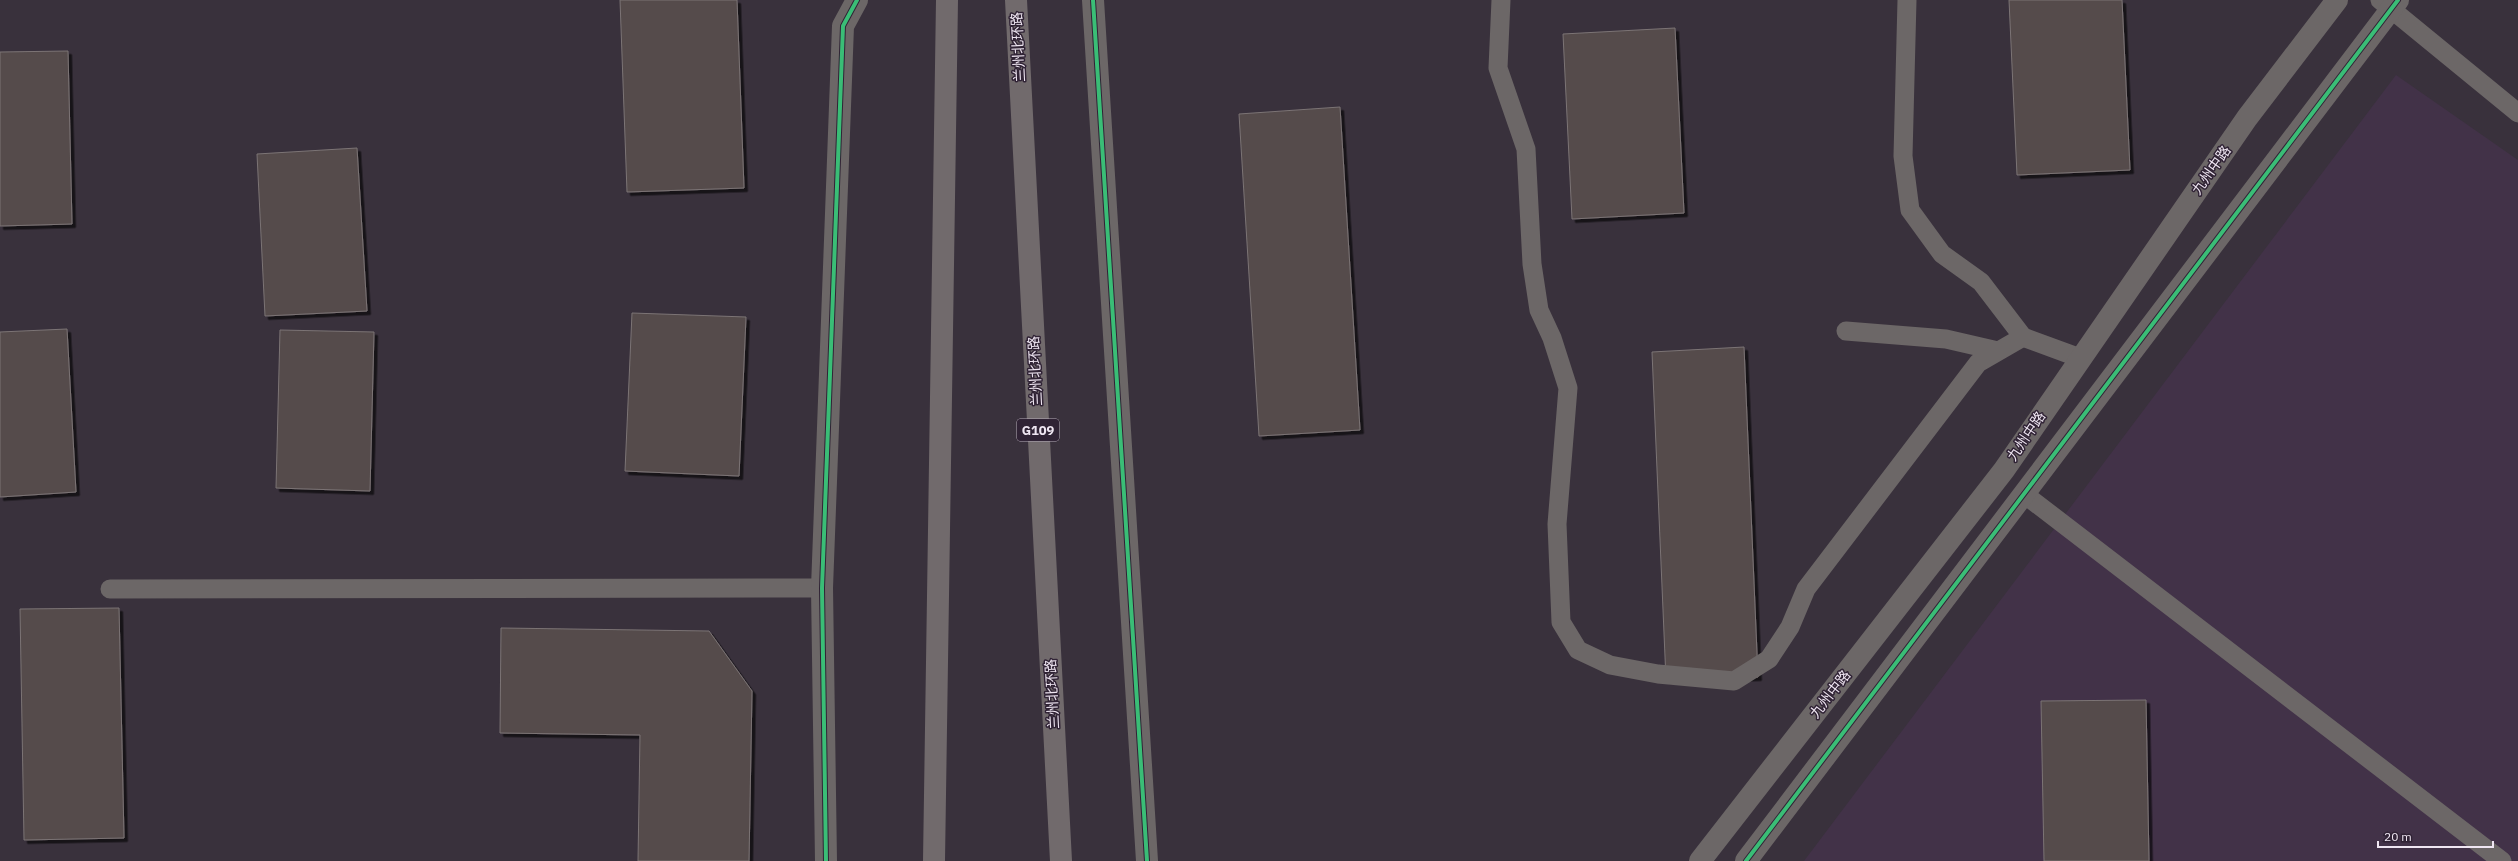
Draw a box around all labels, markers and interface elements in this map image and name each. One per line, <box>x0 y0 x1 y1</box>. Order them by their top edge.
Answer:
street label: 兰州北环路 <box>1007 12 1029 82</box>
street label: 九州中路 <box>2188 142 2234 198</box>
street label: 兰州北环路 <box>1024 336 1046 406</box>
street label: 九州中路 <box>2003 408 2049 464</box>
road number: G109 <box>1017 419 1059 441</box>
street label: 兰州北环路 <box>1041 659 1063 729</box>
street label: 九州中路 <box>1806 666 1854 722</box>
scale bar <box>2378 823 2493 849</box>
text: 20 m <box>2384 829 2412 844</box>

